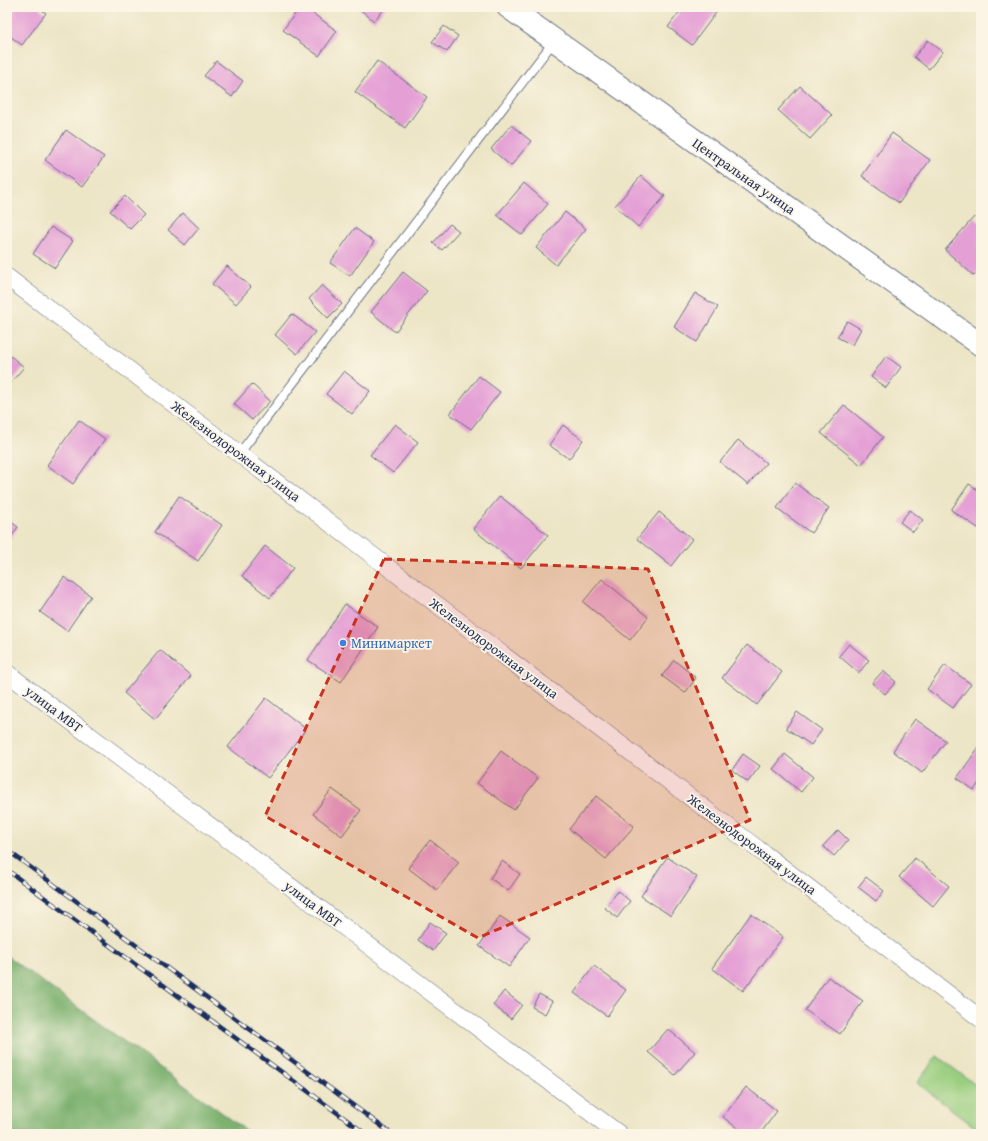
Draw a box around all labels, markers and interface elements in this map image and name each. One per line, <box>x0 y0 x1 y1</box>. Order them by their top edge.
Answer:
street label: Центральная улица <box>688 133 800 219</box>
street label: Железнодорожная улица <box>166 395 305 506</box>
street label: Железнодорожная улица <box>424 592 563 703</box>
place label: Минимаркет <box>351 633 432 653</box>
marker: Минимаркет <box>338 638 348 648</box>
street label: улица МВТ <box>20 680 87 737</box>
street label: Железнодорожная улица <box>682 788 821 899</box>
street label: улица МВТ <box>279 875 346 932</box>

